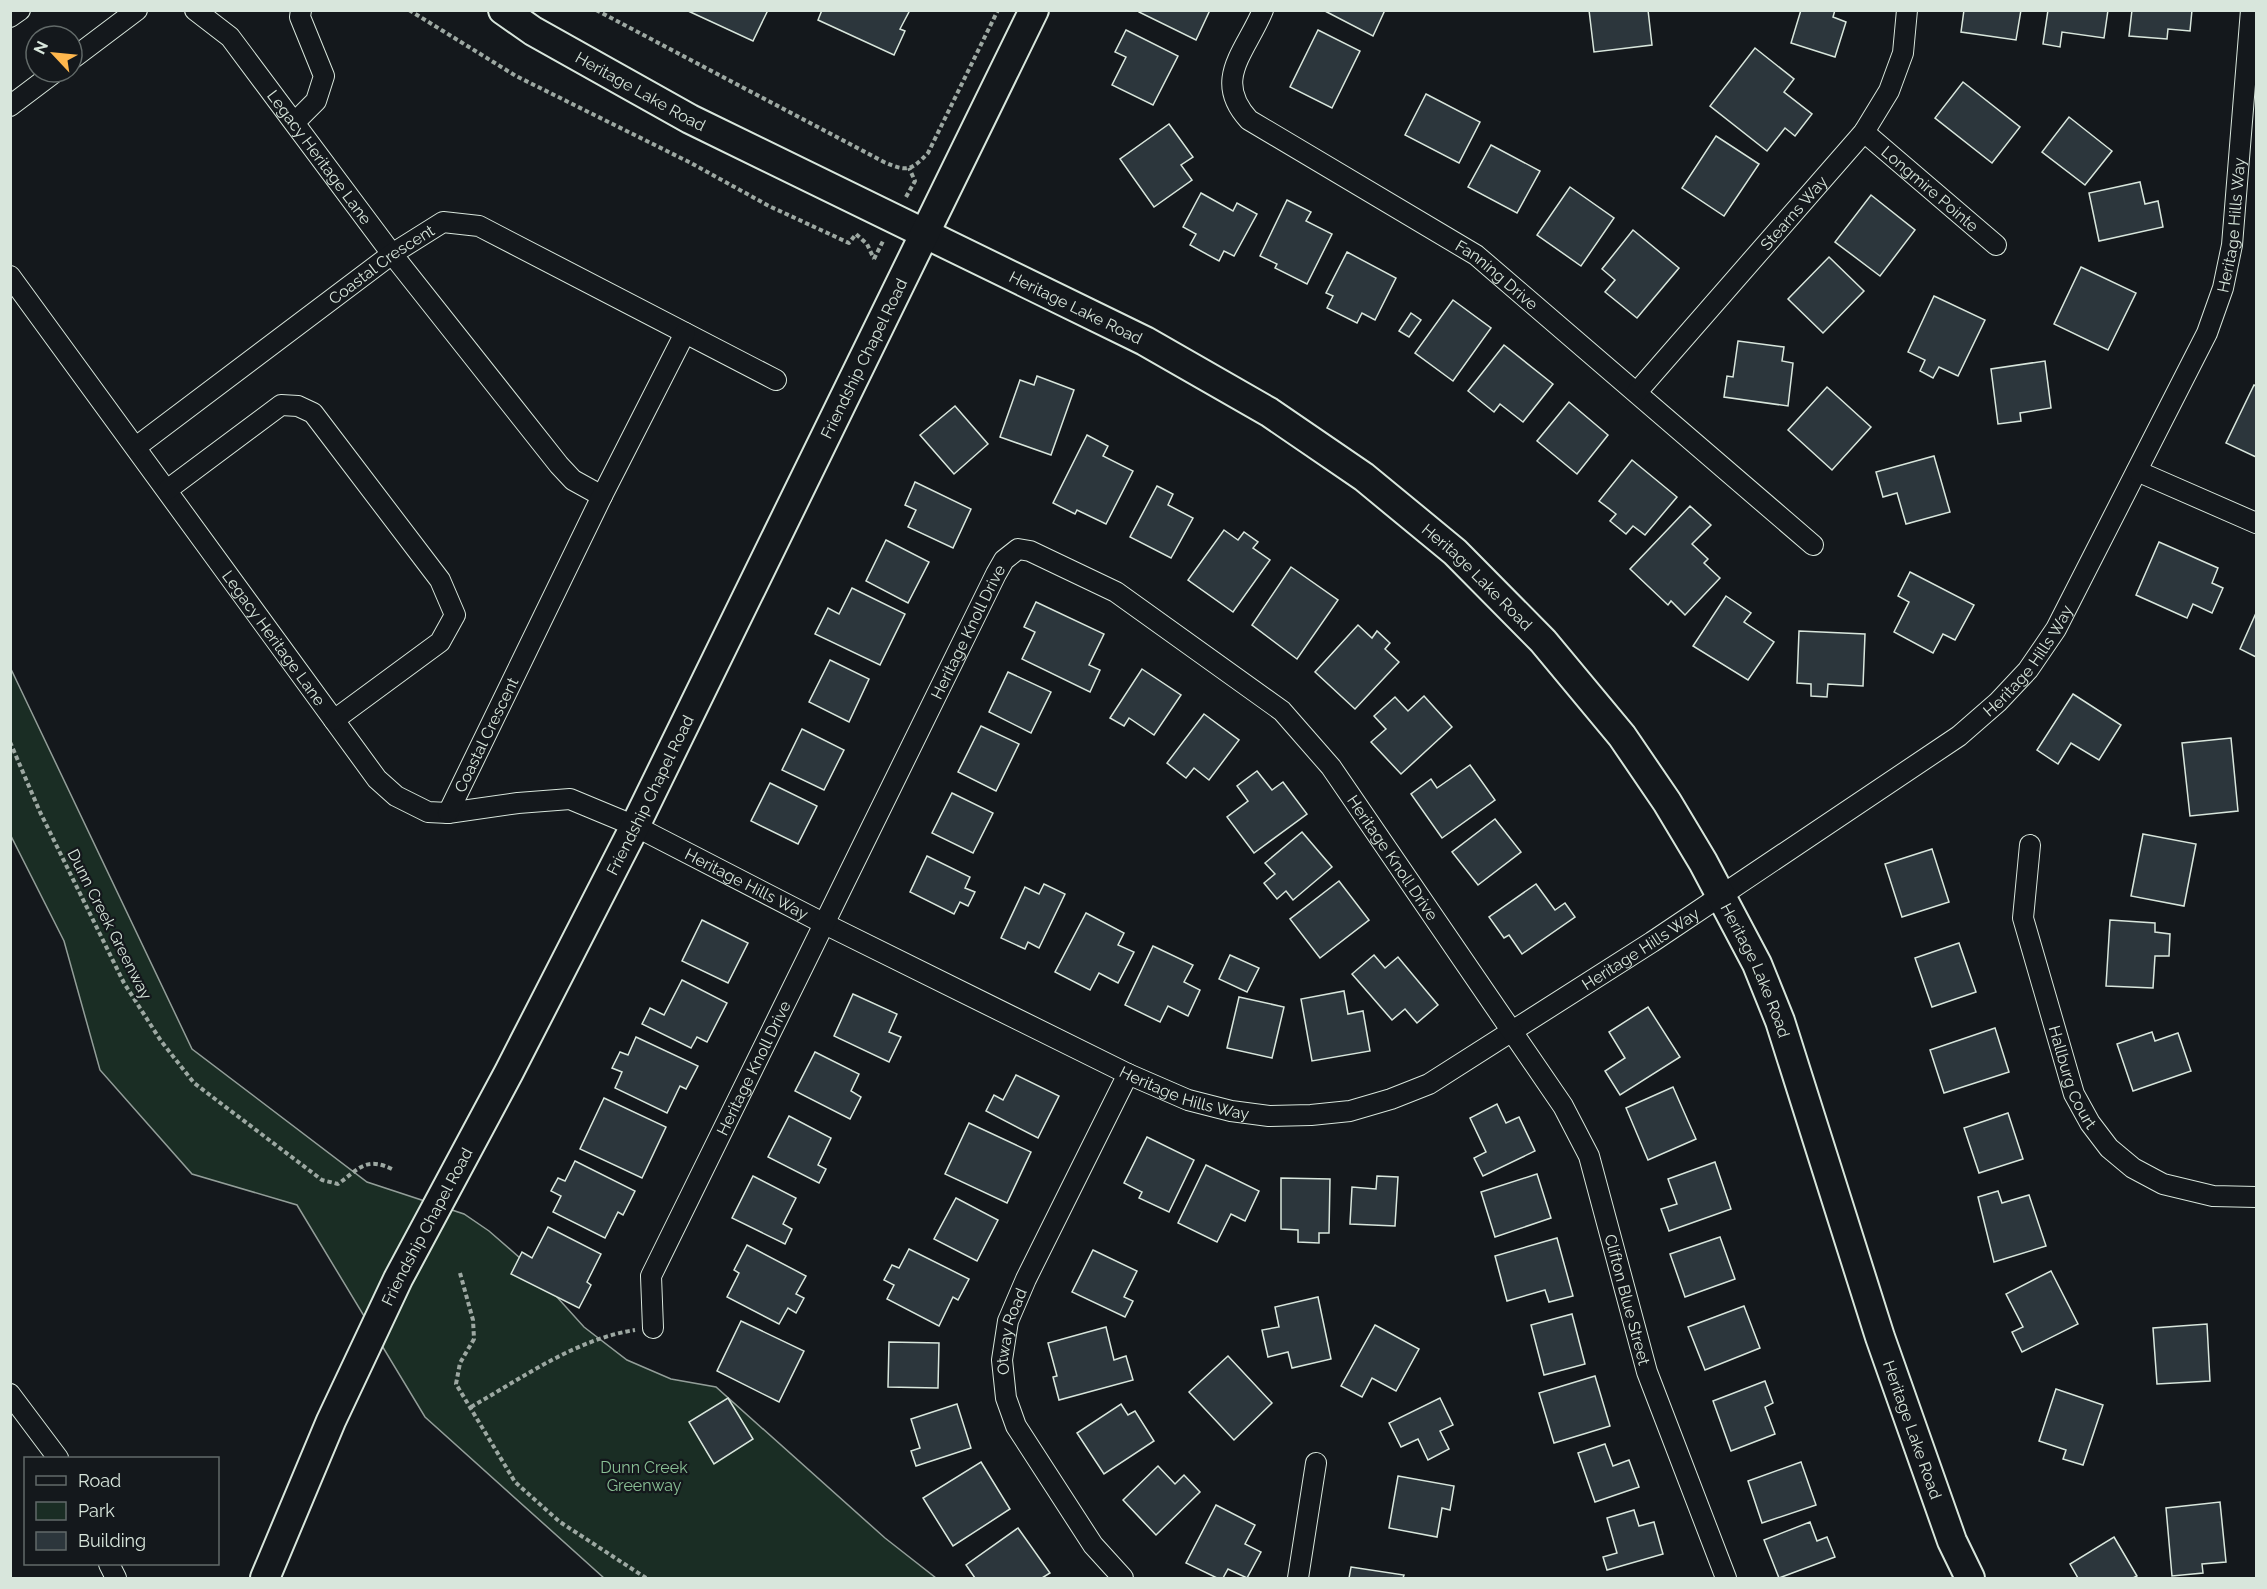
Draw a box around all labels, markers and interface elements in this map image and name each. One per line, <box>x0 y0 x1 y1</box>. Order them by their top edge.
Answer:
north arrow <box>24 24 84 84</box>
text: N <box>30 38 52 57</box>
street label: Heritage Lake Road <box>572 48 709 135</box>
street label: Legacy Heritage Lane <box>263 86 375 228</box>
street label: Longmire Pointe <box>1877 142 1982 236</box>
street label: Heritage Hills Way <box>2213 157 2249 294</box>
street label: Stearns Way <box>1756 172 1832 254</box>
street label: Coastal Crescent <box>325 221 439 308</box>
street label: Fanning Drive <box>1452 236 1542 314</box>
street label: Heritage Lake Road <box>1006 267 1145 348</box>
street label: Friendship Chapel Road <box>817 276 911 442</box>
street label: Heritage Lake Road <box>1418 520 1536 635</box>
street label: Heritage Knoll Drive <box>927 561 1009 702</box>
street label: Legacy Heritage Lane <box>218 567 329 710</box>
street label: Heritage Hills Way <box>1979 602 2077 721</box>
street label: Coastal Crescent <box>451 674 523 795</box>
street label: Friendship Chapel Road <box>603 712 698 878</box>
street label: Heritage Knoll Drive <box>1343 792 1442 924</box>
street label: Heritage Hills Way <box>682 844 812 924</box>
street label: Dunn Creek Greenway <box>63 846 156 1003</box>
street label: Heritage Lake Road <box>1717 900 1794 1040</box>
street label: Heritage Hills Way <box>1579 904 1703 994</box>
street label: Heritage Knoll Drive <box>713 998 795 1138</box>
street label: Hallburg Court <box>2045 1023 2100 1133</box>
street label: Heritage Hills Way <box>1116 1062 1251 1123</box>
street label: Friendship Chapel Road <box>378 1145 477 1309</box>
street label: Clifton Blue Street <box>1600 1232 1654 1368</box>
street label: Otway Road <box>993 1285 1031 1376</box>
street label: Heritage Lake Road <box>1879 1358 1945 1502</box>
legend <box>24 1457 219 1565</box>
park label: Dunn Creek Greenway <box>600 1458 688 1495</box>
text: Road <box>78 1470 121 1491</box>
text: Park <box>78 1500 115 1521</box>
text: Building <box>78 1530 146 1551</box>

